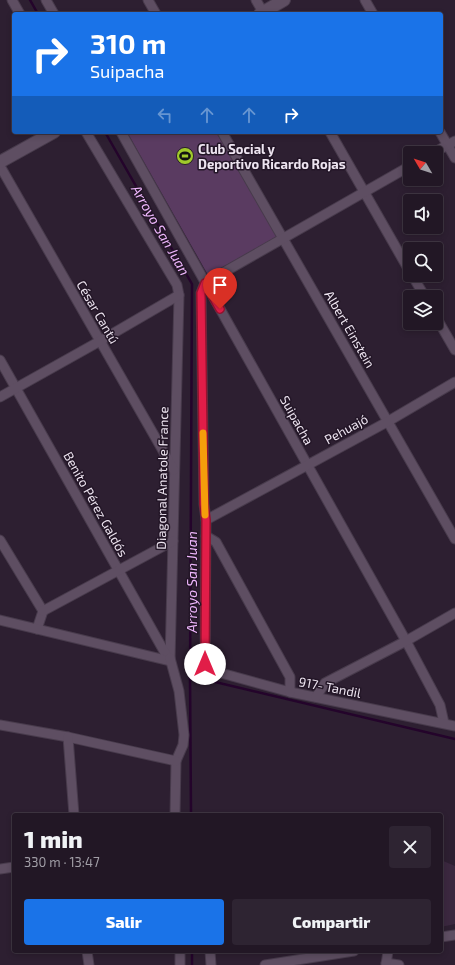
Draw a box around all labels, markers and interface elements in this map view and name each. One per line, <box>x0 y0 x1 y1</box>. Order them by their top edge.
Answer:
text: 310 m <box>90 26 166 60</box>
icon: right <box>24 28 76 80</box>
text: Suipacha <box>90 60 164 82</box>
icon: left <box>154 104 176 126</box>
icon: ahead <box>196 104 218 126</box>
icon: ahead <box>238 104 260 126</box>
icon: right <box>280 104 302 126</box>
place label: Club Social y Deportivo Ricardo Rojas <box>198 141 346 172</box>
sports icon: Club Social y Deportivo Ricardo Rojas <box>175 146 195 166</box>
north arrow <box>403 146 443 186</box>
map controls <box>403 146 443 330</box>
water label: Arroyo San Juan <box>128 181 194 278</box>
button: sound <box>403 194 443 234</box>
button: search <box>403 242 443 282</box>
pin <box>203 268 237 309</box>
icon: arrive <box>209 274 231 296</box>
street label: César Cantú <box>73 277 123 347</box>
street label: Albert Einstein <box>321 287 379 371</box>
button: layers <box>403 290 443 330</box>
street label: Suipacha <box>277 393 317 447</box>
street label: Diagonal Anatole France <box>153 406 171 550</box>
street label: Pehuajó <box>321 411 371 447</box>
street label: Benito Pérez Galdós <box>60 449 132 559</box>
water label: Arroyo San Juan <box>183 531 200 634</box>
position arrow <box>184 643 226 685</box>
street label: 917- Tandil <box>298 673 363 701</box>
text: 1 min <box>24 824 83 853</box>
button: close <box>389 826 431 868</box>
text: 330 m · 13:47 <box>24 854 100 870</box>
button: Salir <box>24 899 224 945</box>
button: Compartir <box>232 899 431 945</box>

